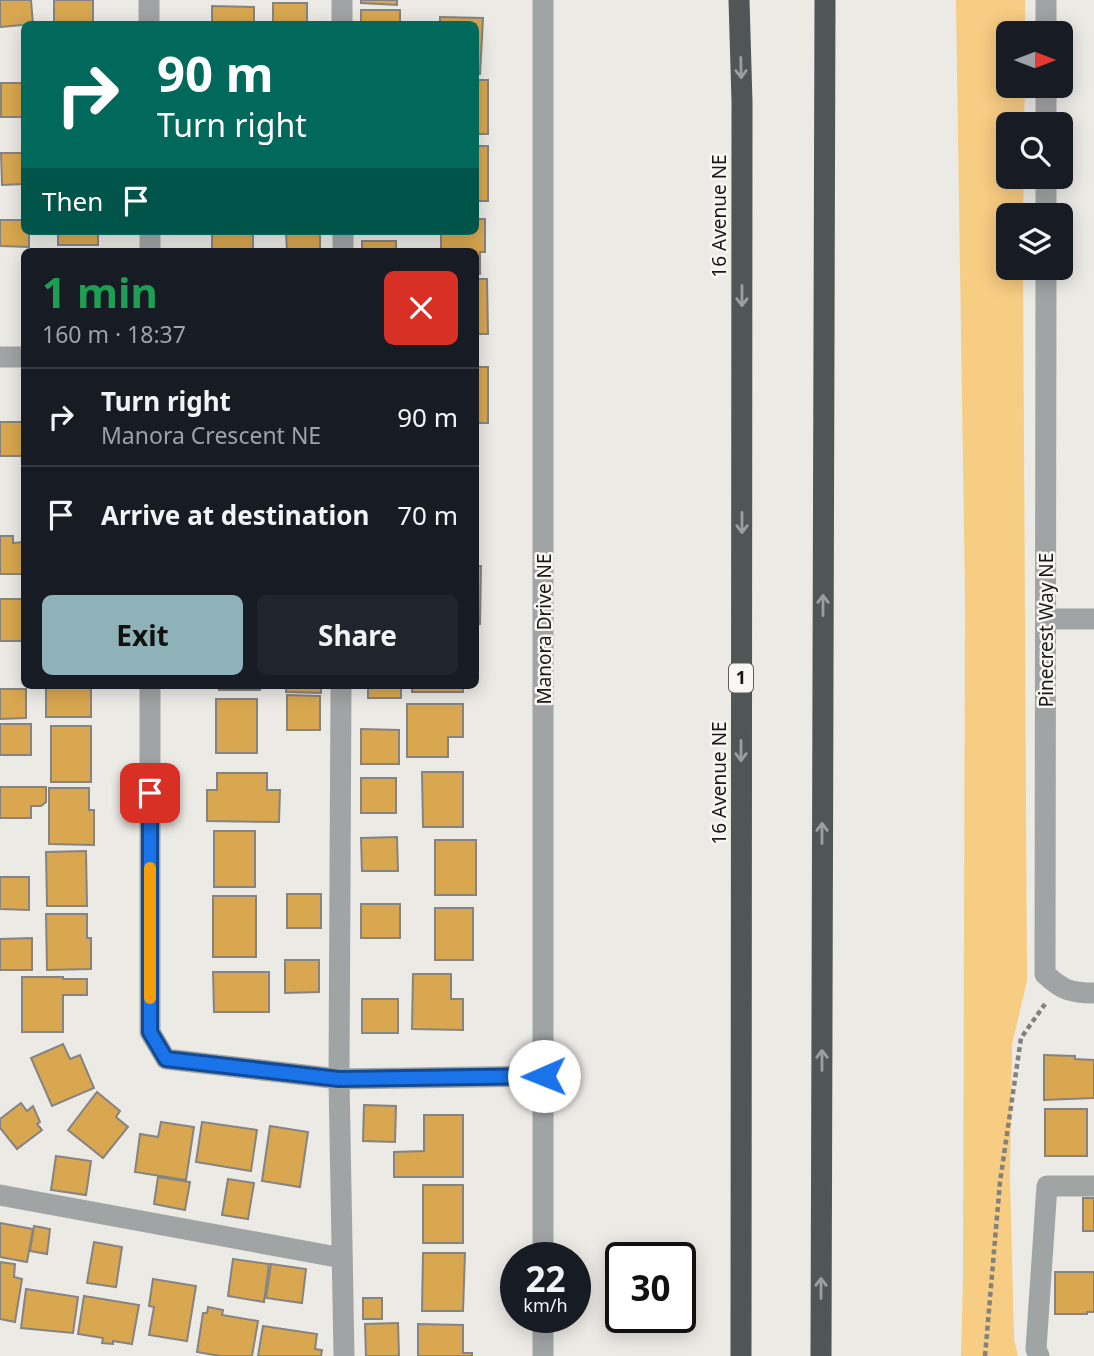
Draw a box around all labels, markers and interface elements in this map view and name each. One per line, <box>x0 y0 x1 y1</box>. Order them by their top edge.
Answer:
north arrow <box>996 21 1073 98</box>
map controls <box>996 21 1073 280</box>
text: 90 m <box>157 40 274 106</box>
icon: right <box>42 49 133 140</box>
one-way arrow <box>734 56 748 79</box>
text: Turn right <box>157 103 307 146</box>
button: search <box>996 112 1073 189</box>
street label: 16 Avenue NE <box>706 154 732 278</box>
icon: arrive <box>117 182 155 220</box>
text: Then <box>42 183 103 219</box>
button: layers <box>996 203 1073 280</box>
text: 1 min <box>42 263 158 320</box>
button: close <box>384 271 458 345</box>
one-way arrow <box>735 284 749 307</box>
text: 160 m · 18:37 <box>42 318 186 350</box>
text: Turn right <box>101 383 231 419</box>
icon: right <box>42 398 80 436</box>
text: 90 m <box>397 399 458 435</box>
text: Manora Crescent NE <box>101 419 321 451</box>
icon: arrive <box>42 496 80 534</box>
text: Arrive at destination <box>101 497 370 533</box>
text: 70 m <box>397 497 458 533</box>
one-way arrow <box>735 511 749 534</box>
street label: Manora Drive NE <box>531 553 557 705</box>
street label: Pinecrest Way NE <box>1033 553 1059 707</box>
one-way arrow <box>816 594 830 617</box>
button: Exit <box>42 595 243 675</box>
button: Share <box>257 595 458 675</box>
road number: 1 <box>729 664 753 692</box>
street label: 16 Avenue NE <box>706 721 732 845</box>
one-way arrow <box>734 739 748 762</box>
pin <box>120 763 180 823</box>
icon: arrive <box>131 774 169 812</box>
one-way arrow <box>815 822 829 845</box>
position arrow <box>507 1039 581 1113</box>
one-way arrow <box>815 1049 829 1072</box>
speed limit sign: 30 <box>605 1242 696 1333</box>
text: 22 <box>525 1255 566 1302</box>
one-way arrow <box>814 1277 828 1300</box>
text: km/h <box>523 1293 568 1317</box>

